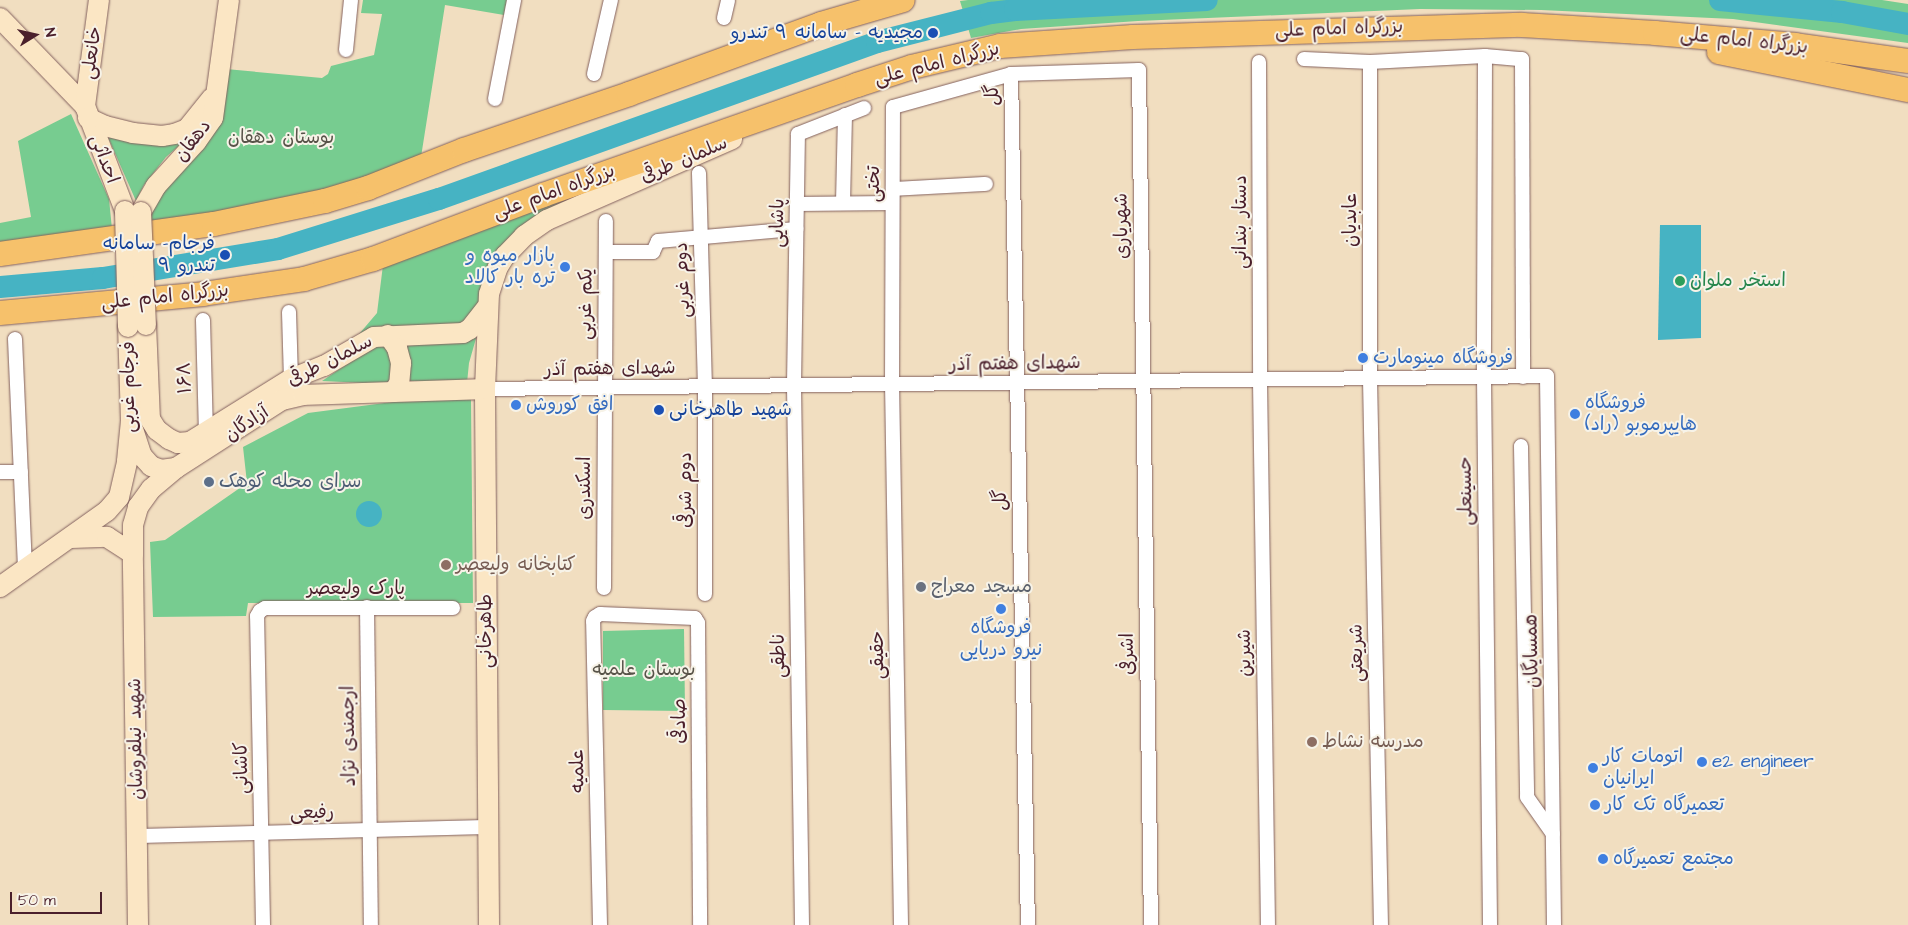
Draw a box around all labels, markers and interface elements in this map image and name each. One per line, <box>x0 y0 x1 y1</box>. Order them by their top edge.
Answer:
north arrow <box>10 10 60 60</box>
street label: بزرگراه امام علی <box>1275 15 1403 43</box>
place label: مجیدیه - سامانه ۹ تندرو <box>731 22 923 44</box>
street label: بزرگراه امام علی <box>1679 23 1809 59</box>
street label: خانعلی <box>77 25 107 81</box>
text: N <box>39 26 60 38</box>
marker: مجیدیه - سامانه ۹ تندرو <box>927 27 939 39</box>
street label: بزرگراه امام علی <box>872 37 1002 91</box>
street label: گل <box>981 84 1005 106</box>
street label: دهقان <box>170 115 216 167</box>
park label: بوستان دهقان <box>228 127 334 149</box>
street label: احداثی <box>84 131 124 187</box>
street label: سلمان طرقی <box>637 131 731 189</box>
street label: بزرگراه امام علی <box>490 159 618 225</box>
street label: تختی <box>863 166 885 202</box>
street label: دستار بندانی <box>1230 175 1252 269</box>
street label: شهریاری <box>1110 193 1134 259</box>
street label: عابدیان <box>1340 193 1362 247</box>
street label: پاشایی <box>766 198 790 248</box>
place label: فرجام- سامانه ۹ تندرو <box>102 233 215 277</box>
street label: دوم غربی <box>670 242 696 318</box>
place label: بازار میوه و تره بار کالاد <box>465 245 555 289</box>
marker: فرجام- سامانه ۹ تندرو <box>219 249 231 261</box>
marker: بازار میوه و تره بار کالاد <box>559 261 571 273</box>
street label: یکم غربی <box>574 268 598 340</box>
place label: استخر ملوان <box>1690 270 1786 292</box>
marker: استخر ملوان <box>1674 275 1686 287</box>
street label: بزرگراه امام علی <box>100 279 230 315</box>
street label: سلمان طرقی <box>284 330 376 392</box>
street label: فرجام غربی <box>118 341 140 433</box>
place label: فروشگاه مینومارت <box>1373 347 1513 369</box>
street label: شهدای هفتم آذر <box>949 351 1081 377</box>
marker: فروشگاه مینومارت <box>1357 352 1369 364</box>
street label: شهدای هفتم آذر <box>544 356 676 382</box>
street label: ۱۶۸ <box>173 362 197 394</box>
place label: فروشگاه هایپرموبو (راد) <box>1585 392 1697 436</box>
place label: افق کوروش <box>526 394 613 416</box>
marker: افق کوروش <box>510 399 522 411</box>
place label: شهید طاهرخانی <box>669 399 792 421</box>
street label: آزادگان <box>221 401 273 447</box>
marker: شهید طاهرخانی <box>653 404 665 416</box>
marker: فروشگاه هایپرموبو (راد) <box>1569 408 1581 420</box>
street label: دوم شرقی <box>675 452 697 528</box>
street label: اسکندری <box>574 456 596 520</box>
street label: حسینعلی <box>1454 456 1478 526</box>
place label: سرای محله کوهک <box>219 471 361 493</box>
marker: سرای محله کوهک <box>203 476 215 488</box>
street label: گل <box>989 489 1013 511</box>
place label: کتابخانه ولیعصر <box>456 554 576 576</box>
marker: کتابخانه ولیعصر <box>440 559 452 571</box>
place label: مسجد معراج <box>931 576 1032 598</box>
street label: پارک ولیعصر <box>307 578 405 600</box>
marker: مسجد معراج <box>915 581 927 593</box>
street label: طاهرخانی <box>475 594 497 668</box>
marker: فروشگاه نیرو دریایی <box>995 603 1007 615</box>
street label: همسایگان <box>1520 614 1544 688</box>
place label: فروشگاه نیرو دریایی <box>960 617 1042 661</box>
street label: شریعتی <box>1345 624 1369 682</box>
street label: شیرین <box>1233 629 1257 677</box>
street label: حقیقی <box>866 631 890 679</box>
street label: اشرفی <box>1116 633 1140 675</box>
street label: ناطقی <box>767 634 791 678</box>
park label: بوستان علمیه <box>592 659 696 681</box>
street label: شهید نیلفروشان <box>124 678 148 800</box>
street label: ارجمندی نژاد <box>337 685 361 787</box>
street label: صادقی <box>669 698 691 744</box>
place label: مدرسه نشاط <box>1322 731 1424 753</box>
marker: مدرسه نشاط <box>1306 736 1318 748</box>
street label: کاشانی <box>230 742 254 794</box>
place label: اتومات کار ایرانیان <box>1603 746 1683 790</box>
street label: علمیه <box>566 749 590 793</box>
place label: e2 engineer <box>1712 751 1814 773</box>
marker: e2 engineer <box>1696 756 1708 768</box>
marker: اتومات کار ایرانیان <box>1587 762 1599 774</box>
place label: تعمیرگاه تک کار <box>1605 794 1724 816</box>
marker: تعمیرگاه تک کار <box>1589 799 1601 811</box>
street label: رفیعی <box>290 801 334 825</box>
place label: مجتمع تعمیرگاه <box>1613 848 1734 870</box>
marker: مجتمع تعمیرگاه <box>1597 853 1609 865</box>
scale bar <box>12 882 105 914</box>
text: 50 m <box>18 890 56 911</box>

